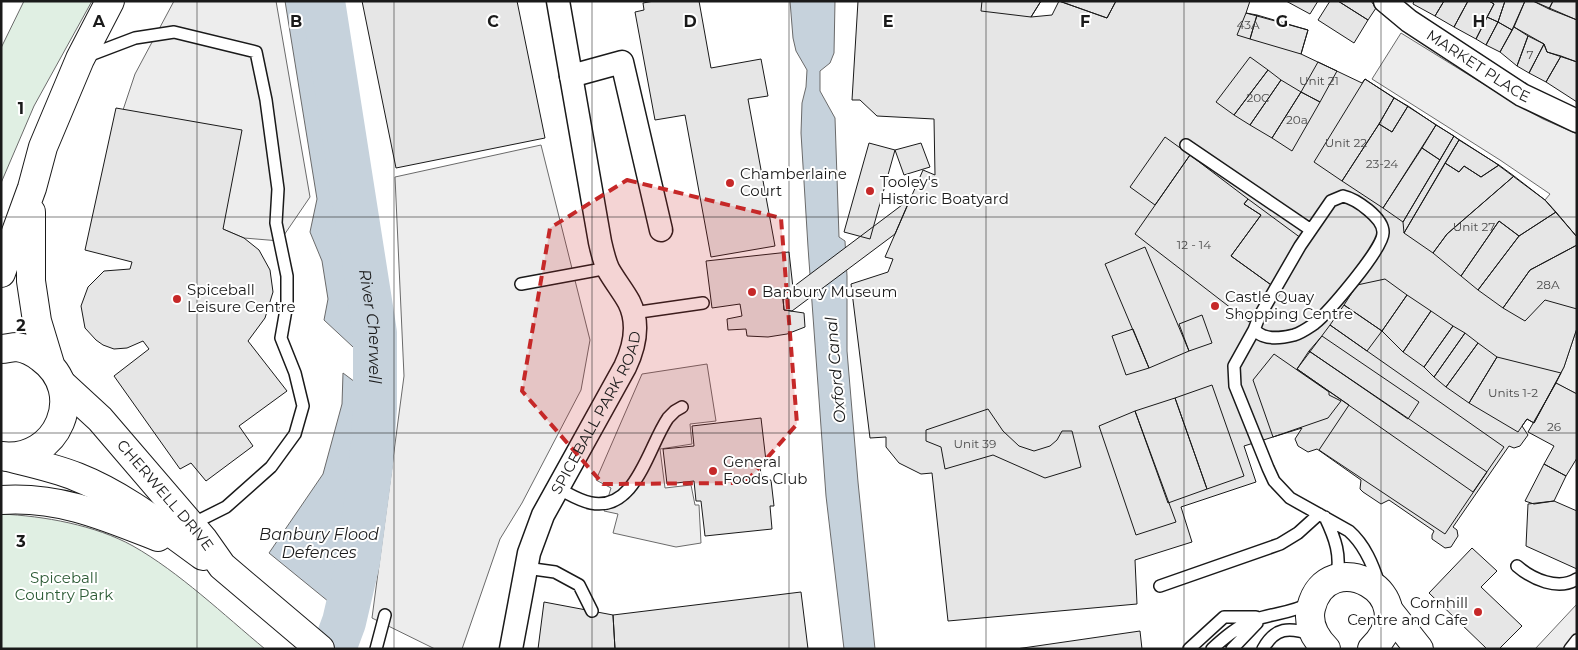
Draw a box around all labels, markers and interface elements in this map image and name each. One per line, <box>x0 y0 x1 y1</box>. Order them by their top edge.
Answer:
text: A <box>92 12 106 31</box>
text: B <box>290 12 302 31</box>
text: C <box>487 12 499 31</box>
text: D <box>683 12 697 31</box>
text: E <box>883 12 893 31</box>
text: F <box>1080 12 1090 31</box>
text: G <box>1276 12 1288 31</box>
text: H <box>1473 12 1485 31</box>
house number: 43A <box>1236 17 1260 32</box>
street label: MARKET PLACE <box>1423 25 1533 106</box>
house number: 7 <box>1526 47 1534 62</box>
house number: Unit 21 <box>1299 73 1339 88</box>
house number: 20C <box>1246 90 1270 105</box>
text: 1 <box>18 99 24 118</box>
house number: 20a <box>1286 112 1308 127</box>
house number: Unit 22 <box>1325 135 1367 150</box>
house number: 23-24 <box>1366 156 1398 171</box>
place label: Chamberlaine Court <box>740 164 847 200</box>
place label: Tooley's Historic Boatyard <box>880 172 1009 208</box>
marker: Chamberlaine Court <box>724 177 736 189</box>
marker: Tooley's Historic Boatyard <box>864 185 876 197</box>
house number: Unit 27 <box>1453 219 1495 234</box>
house number: 12 - 14 <box>1177 237 1211 252</box>
water label: River Cherwell <box>355 268 384 384</box>
house number: 28A <box>1536 277 1560 292</box>
place label: Spiceball Leisure Centre <box>187 280 296 316</box>
place label: Banbury Museum <box>762 282 897 301</box>
marker: Banbury Museum <box>746 286 758 298</box>
place label: Castle Quay Shopping Centre <box>1225 287 1353 323</box>
marker: Spiceball Leisure Centre <box>171 293 183 305</box>
marker: Castle Quay Shopping Centre <box>1209 300 1221 312</box>
water label: Oxford Canal <box>821 315 850 424</box>
text: 2 <box>16 316 26 335</box>
street label: SPICEBALL PARK ROAD <box>546 330 644 497</box>
house number: Units 1-2 <box>1488 385 1538 400</box>
house number: 26 <box>1547 419 1561 434</box>
street label: CHERWELL DRIVE <box>113 436 218 554</box>
house number: Unit 39 <box>954 436 996 451</box>
place label: General Foods Club <box>723 452 807 488</box>
marker: General Foods Club <box>707 465 719 477</box>
water label: Banbury Flood Defences <box>259 525 379 562</box>
text: 3 <box>15 532 26 551</box>
park label: Spiceball Country Park <box>15 568 113 604</box>
place label: Cornhill Centre and Cafe <box>1347 593 1468 629</box>
marker: Cornhill Centre and Cafe <box>1472 606 1484 618</box>

